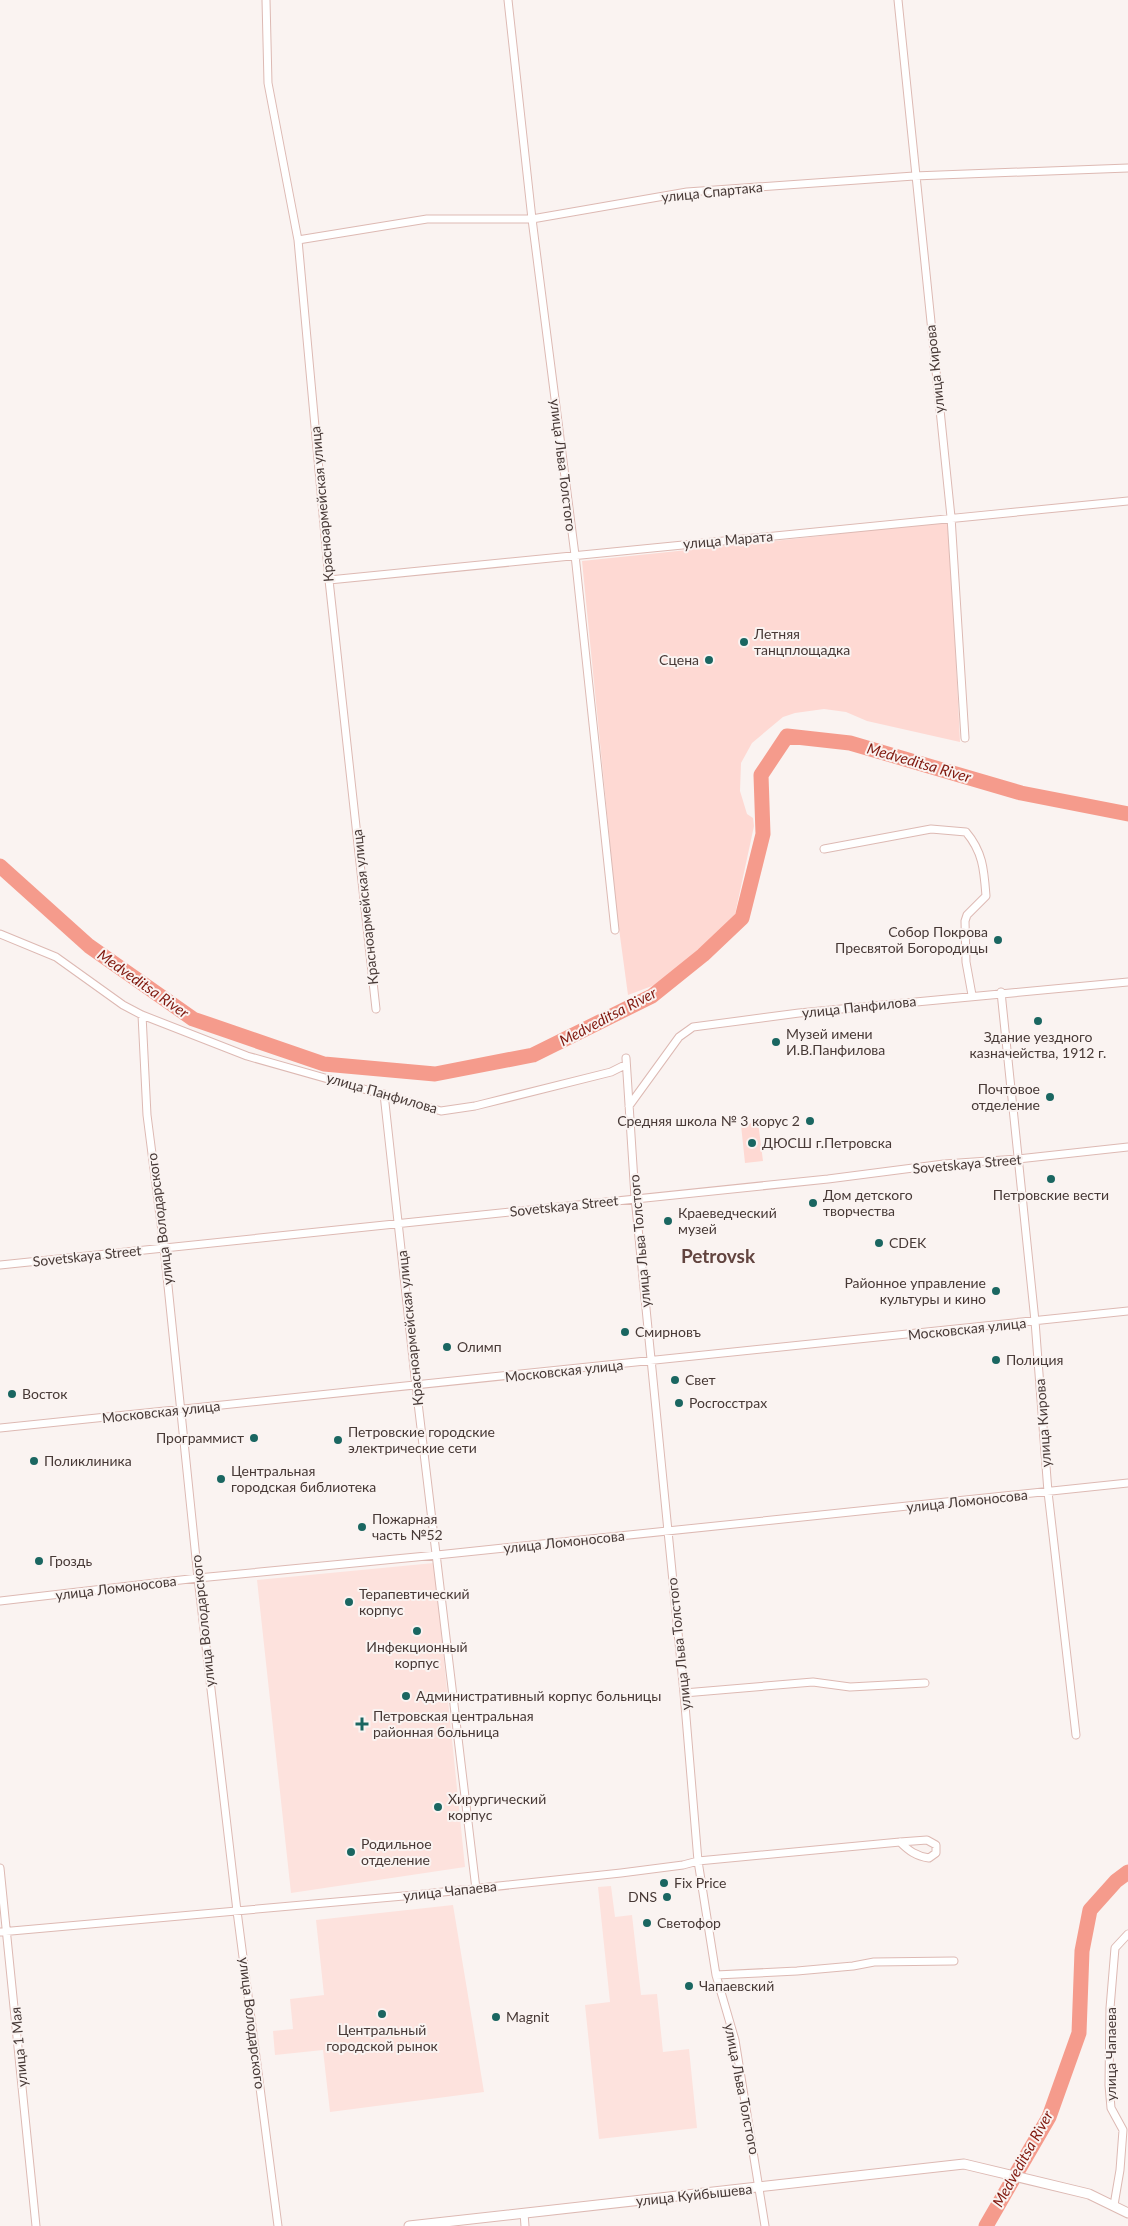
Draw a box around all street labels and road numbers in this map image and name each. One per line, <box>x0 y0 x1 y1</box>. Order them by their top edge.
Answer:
street label: улица Спартака <box>660 178 763 205</box>
street label: улица Кирова <box>921 324 948 414</box>
street label: улица Льва Толстого <box>547 398 580 532</box>
street label: Красноармейская улица <box>306 425 337 583</box>
street label: улица Марата <box>682 527 774 552</box>
street label: Красноармейская улица <box>348 828 381 986</box>
street label: улица Панфилова <box>801 992 917 1021</box>
street label: улица Панфилова <box>325 1069 440 1117</box>
street label: Sovetskaya Street <box>912 1150 1022 1177</box>
street label: улица Володарского <box>143 1152 176 1286</box>
street label: улица Льва Толстого <box>625 1174 654 1308</box>
street label: Sovetskaya Street <box>509 1191 619 1220</box>
street label: Sovetskaya Street <box>32 1241 142 1270</box>
street label: Красноармейская улица <box>393 1249 426 1407</box>
street label: Московская улица <box>907 1314 1027 1343</box>
street label: Московская улица <box>504 1356 624 1385</box>
street label: улица Кирова <box>1031 1378 1054 1468</box>
street label: Московская улица <box>101 1397 221 1426</box>
street label: улица Ломоносова <box>906 1486 1028 1515</box>
street label: улица Ломоносова <box>503 1527 625 1556</box>
street label: улица Володарского <box>187 1554 218 1688</box>
street label: улица Ломоносова <box>54 1572 177 1603</box>
street label: улица Льва Толстого <box>663 1577 694 1711</box>
street label: улица Чапаева <box>402 1877 498 1904</box>
street label: улица Володарского <box>236 1956 269 2090</box>
street label: улица 1 Мая <box>7 2006 30 2088</box>
street label: улица Чапаева <box>1102 2007 1119 2101</box>
street label: улица Льва Толстого <box>721 2022 764 2156</box>
street label: улица Куйбышева <box>635 2180 753 2209</box>

